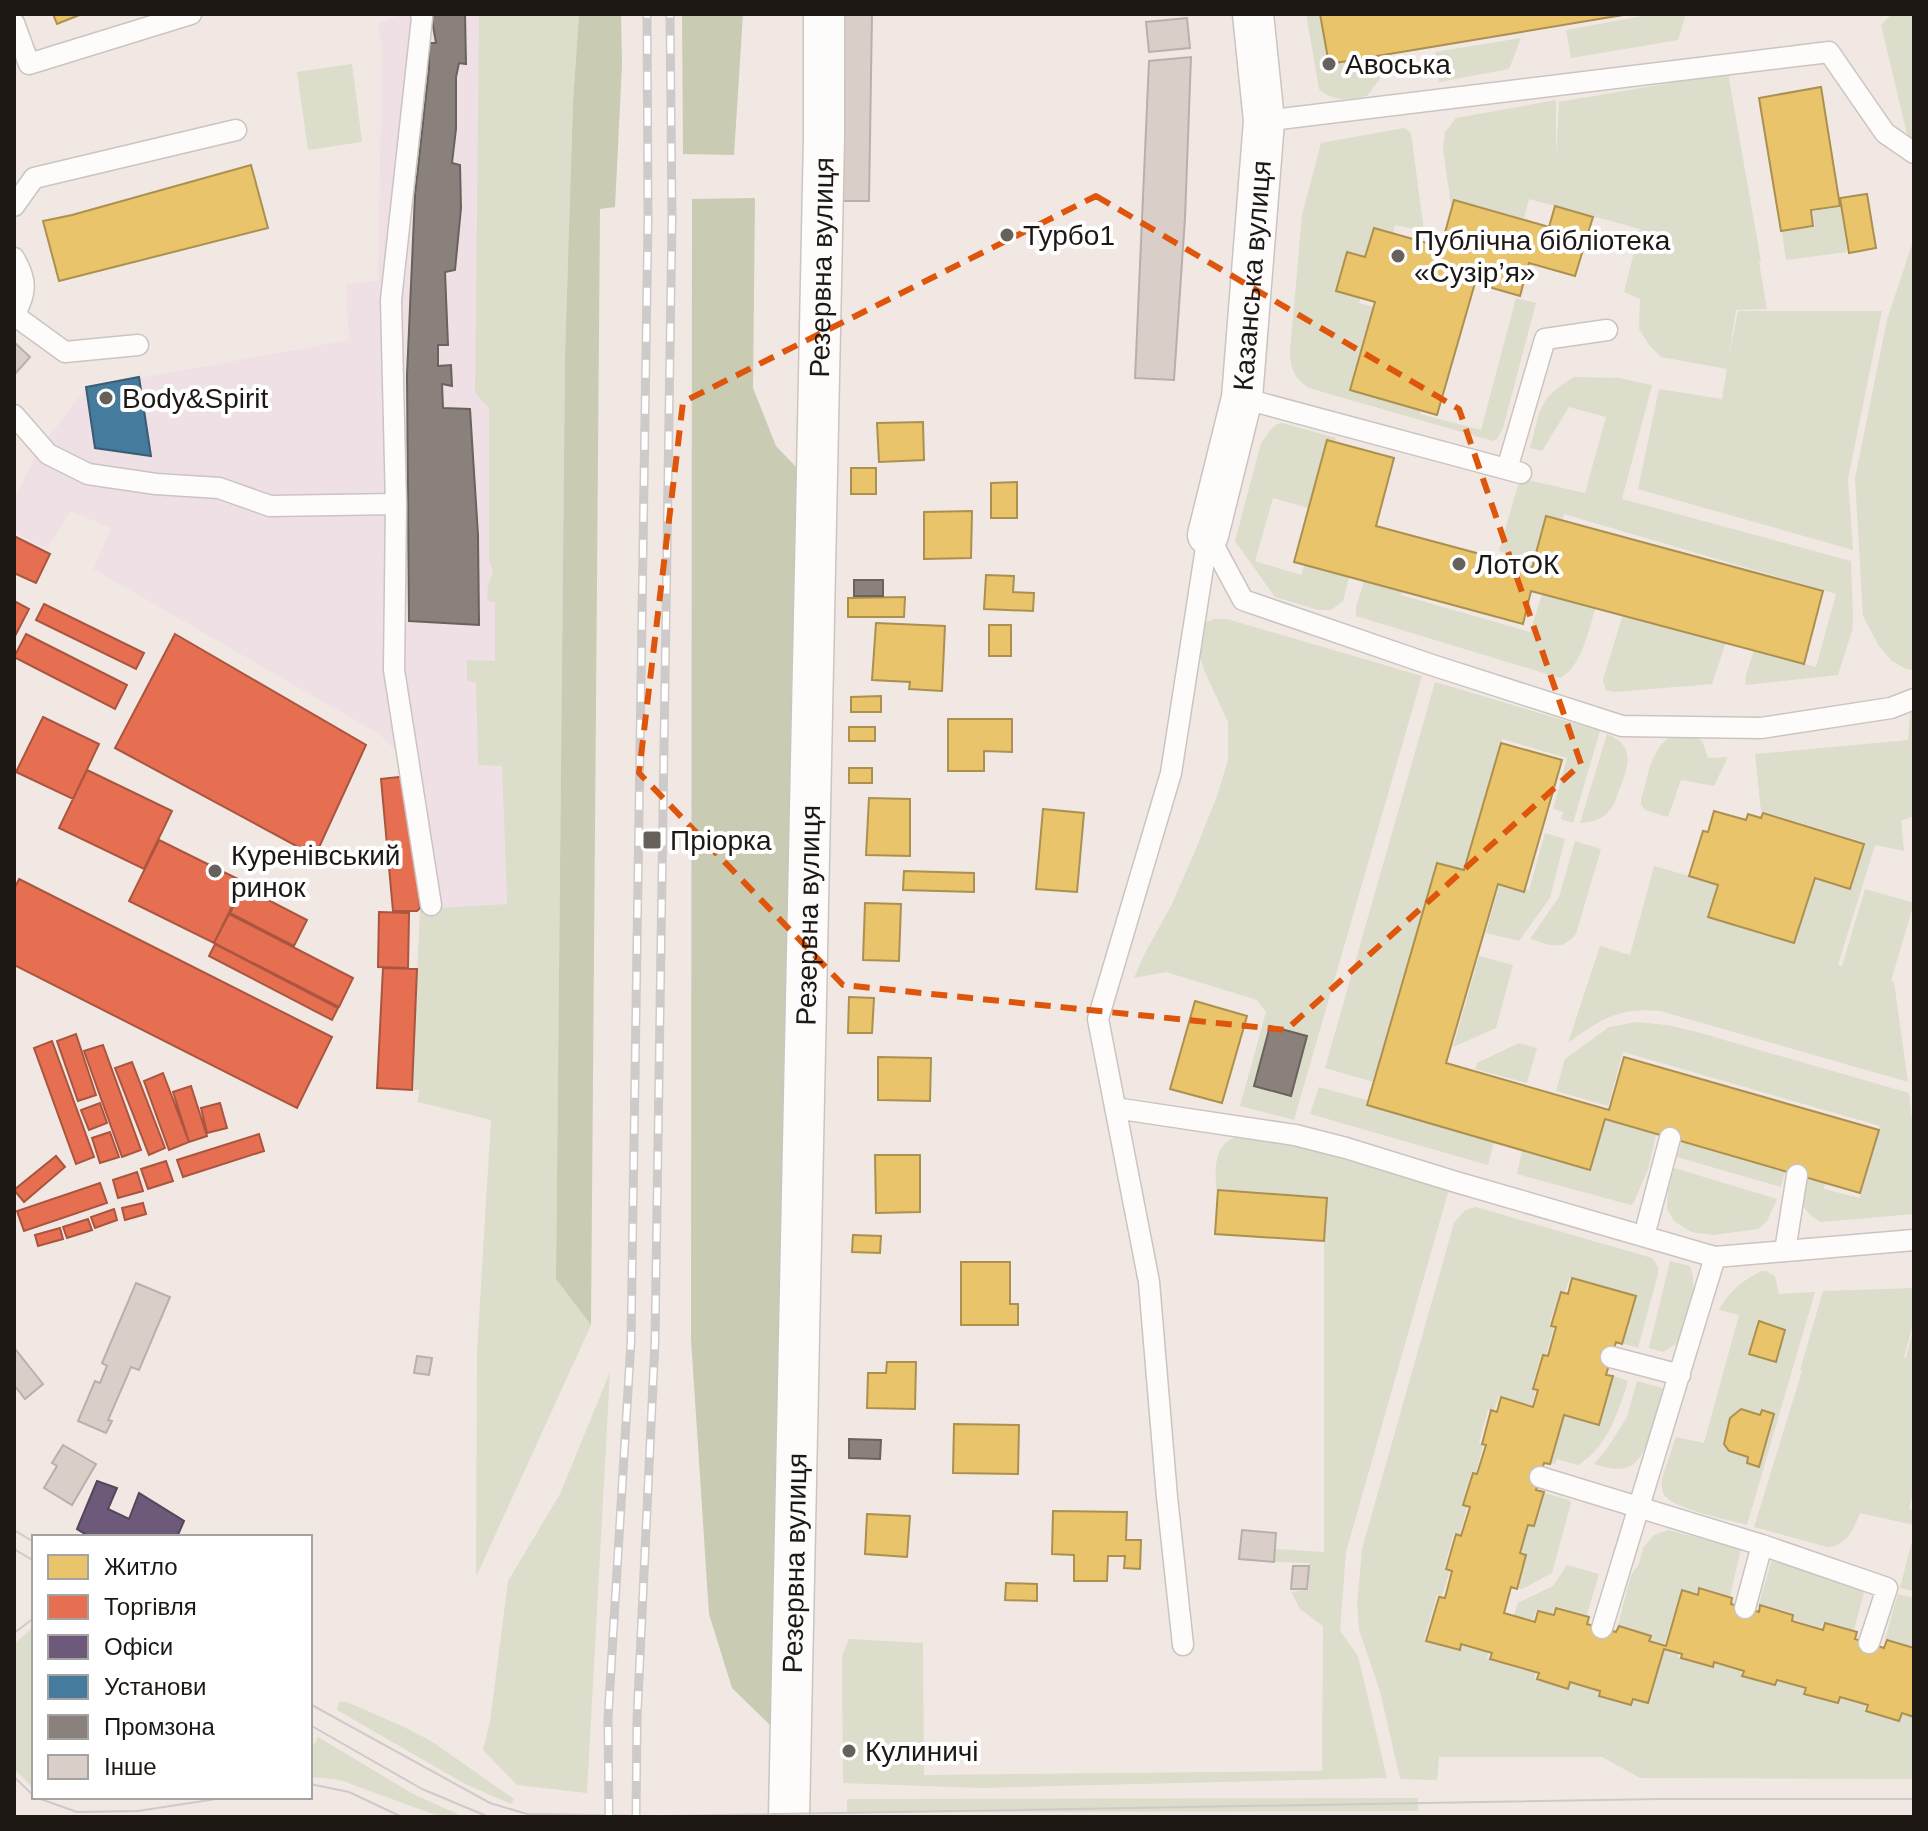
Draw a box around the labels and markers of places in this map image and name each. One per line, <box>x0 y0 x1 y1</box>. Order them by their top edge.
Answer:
place label: Авоська <box>1345 49 1451 80</box>
marker: Авоська <box>1320 55 1338 73</box>
place label: Турбо1 <box>1023 220 1115 251</box>
place label: Публічна бібліотека «Сузір’я» <box>1414 225 1671 288</box>
marker: Турбо1 <box>998 226 1016 244</box>
marker: Публічна бібліотека «Сузір’я» <box>1389 247 1407 265</box>
place label: Body&Spirit <box>122 383 269 414</box>
marker: Body&Spirit <box>97 389 115 407</box>
place label: ЛотОК <box>1475 549 1560 580</box>
marker: ЛотОК <box>1450 555 1468 573</box>
place label: Пріорка <box>670 825 772 856</box>
marker: Пріорка <box>641 829 663 851</box>
place label: Куренівський ринок <box>231 840 401 903</box>
marker: Куренівський ринок <box>206 862 224 880</box>
place label: Кулиничі <box>865 1736 979 1767</box>
marker: Кулиничі <box>840 1742 858 1760</box>

